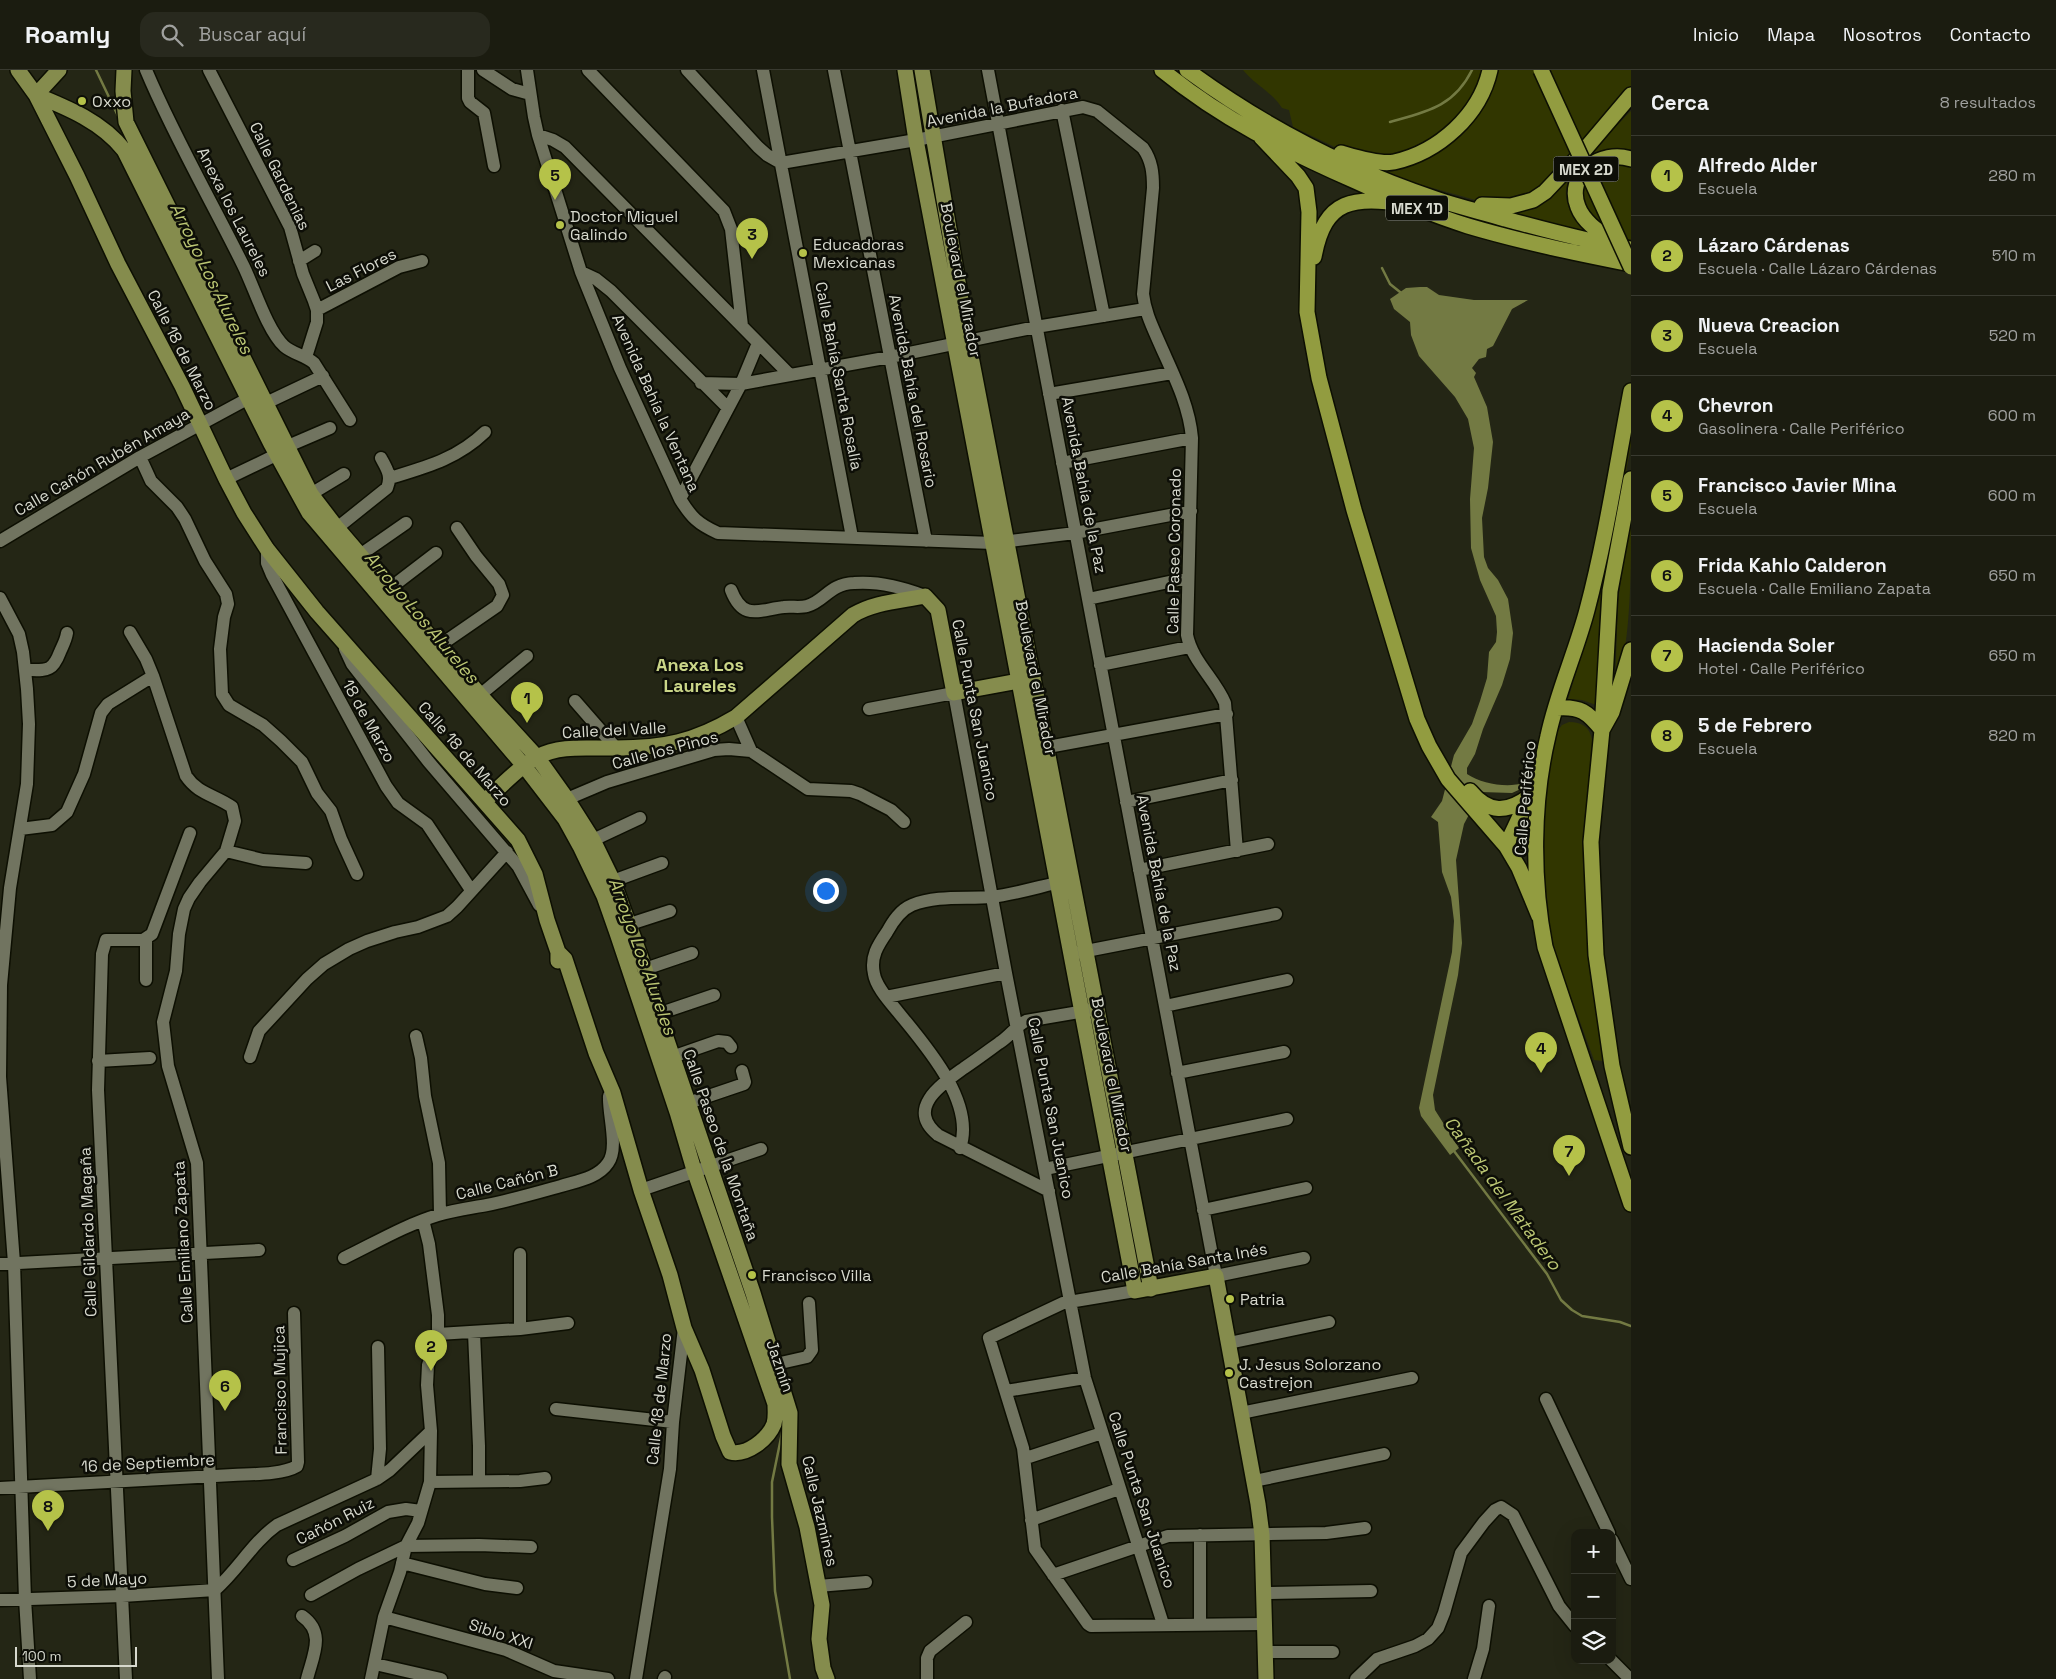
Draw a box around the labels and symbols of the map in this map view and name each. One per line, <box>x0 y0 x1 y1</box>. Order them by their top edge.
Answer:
street label: Avenida la Bufadora <box>925 82 1079 132</box>
place label: Oxxo <box>92 91 131 112</box>
marker: Oxxo <box>76 95 88 107</box>
street label: Calle Gardenias <box>245 119 315 233</box>
street label: Anexa los Laureles <box>192 144 276 280</box>
road number: MEX 2D <box>1554 156 1618 182</box>
pin: 5 <box>539 159 571 200</box>
road number: MEX 1D <box>1386 196 1448 220</box>
water label: Arroyo Los Alureles <box>165 199 259 358</box>
street label: Boulevard el Mirador <box>936 201 986 359</box>
place label: Doctor Miguel Galindo <box>570 206 678 245</box>
pin: 3 <box>736 218 768 259</box>
marker: Doctor Miguel Galindo <box>554 219 566 231</box>
place label: Educadoras Mexicanas <box>813 234 904 273</box>
street label: Las Flores <box>322 243 400 297</box>
marker: Educadoras Mexicanas <box>797 247 809 259</box>
street label: Calle Bahía Santa Rosalía <box>810 280 868 472</box>
street label: Calle 18 de Marzo <box>143 286 221 414</box>
street label: Avenida Bahía del Rosario <box>884 292 942 490</box>
street label: Avenida Bahía la Ventana <box>607 311 705 495</box>
street label: Avenida Bahía de la Paz <box>1057 395 1111 575</box>
street label: Calle Cañón Rubén Amaya <box>10 403 194 521</box>
street label: Calle Paseo Coronado <box>1162 468 1186 634</box>
water label: Arroyo Los Alureles <box>360 546 484 688</box>
street label: Boulevard el Mirador <box>1011 599 1061 757</box>
street label: Calle Punta San Juanico <box>947 617 1003 803</box>
district label: Anexa Los Laureles <box>656 653 744 697</box>
street label: 18 de Marzo <box>338 676 400 766</box>
pin: 1 <box>511 682 543 723</box>
street label: Calle 18 de Marzo <box>414 697 516 811</box>
street label: Calle del Valle <box>561 717 667 743</box>
street label: Calle los Pinos <box>610 726 720 774</box>
street label: Calle Periférico <box>1510 740 1540 856</box>
street label: Avenida Bahía de la Paz <box>1132 793 1186 973</box>
water label: Arroyo Los Alureles <box>604 874 682 1038</box>
your location <box>813 878 839 904</box>
street label: Boulevard el Mirador <box>1087 996 1137 1154</box>
street label: Calle Punta San Juanico <box>1023 1015 1079 1201</box>
pin: 4 <box>1525 1032 1557 1073</box>
street label: Calle Paseo de la Montaña <box>678 1046 764 1244</box>
water label: Cañada del Matadero <box>1439 1112 1567 1275</box>
pin: 7 <box>1553 1135 1585 1176</box>
street label: Calle Gildardo Magaña <box>75 1147 101 1317</box>
street label: Calle Cañón B <box>454 1159 560 1205</box>
street label: Calle Emiliano Zapata <box>168 1160 198 1324</box>
street label: Calle Bahía Santa Inés <box>1099 1238 1269 1288</box>
place label: Francisco Villa <box>762 1265 872 1286</box>
marker: Francisco Villa <box>746 1269 758 1281</box>
place label: Patria <box>1240 1289 1285 1310</box>
marker: Patria <box>1224 1293 1236 1305</box>
street label: Francisco Mujica <box>268 1325 292 1455</box>
pin: 2 <box>415 1330 447 1371</box>
street label: Calle 18 de Marzo <box>642 1332 676 1466</box>
street label: Jazmín <box>761 1337 799 1395</box>
place label: J. Jesus Solorzano Castrejon <box>1239 1354 1381 1393</box>
marker: J. Jesus Solorzano Castrejon <box>1223 1367 1235 1379</box>
pin: 6 <box>209 1370 241 1411</box>
street label: Calle Punta San Juanico <box>1103 1409 1181 1591</box>
street label: 16 de Septiembre <box>81 1449 215 1477</box>
street label: Calle Jazmines <box>797 1454 843 1568</box>
pin: 8 <box>32 1490 64 1531</box>
street label: Cañón Ruiz <box>292 1492 378 1550</box>
street label: 5 de Mayo <box>66 1567 148 1593</box>
street label: Siblo XXI <box>466 1614 536 1654</box>
scale bar <box>15 1644 138 1667</box>

